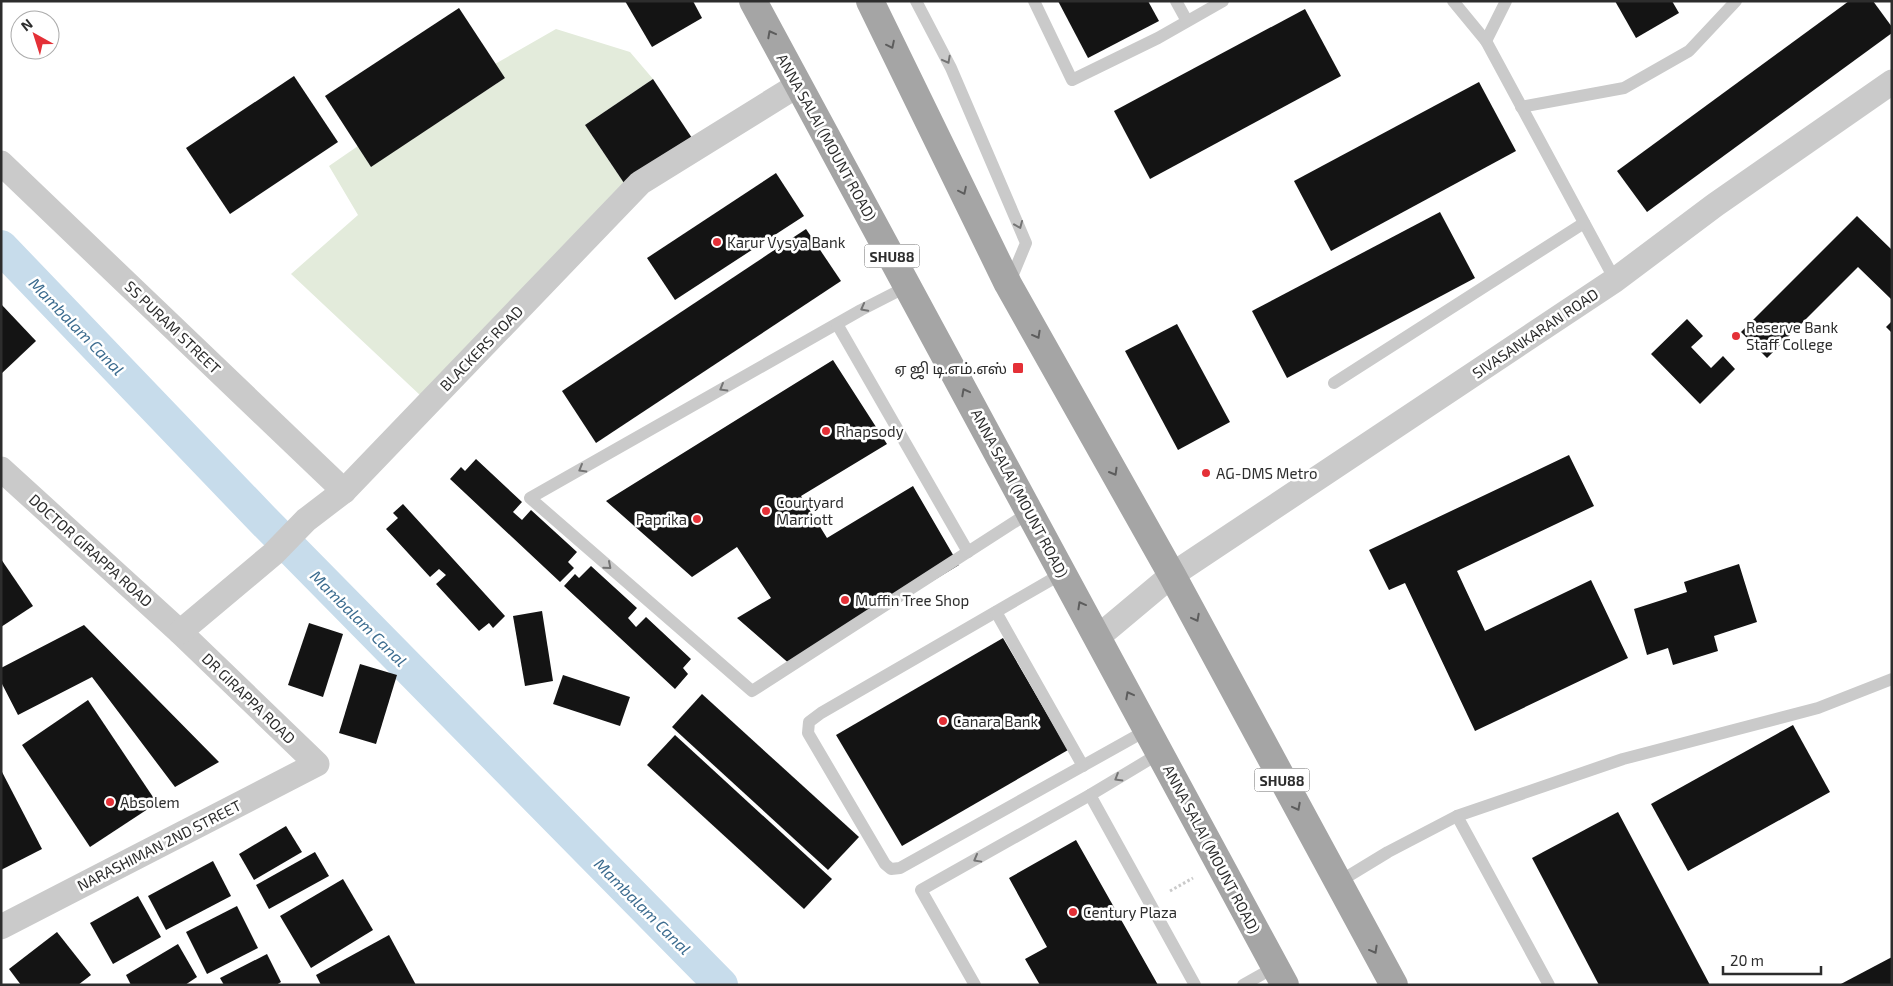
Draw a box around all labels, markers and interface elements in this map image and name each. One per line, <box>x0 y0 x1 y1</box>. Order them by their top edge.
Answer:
north arrow <box>10 10 60 60</box>
text: N <box>17 15 36 34</box>
one-way arrow <box>767 30 777 39</box>
one-way arrow <box>885 40 896 49</box>
street label: ANNA SALAI (MOUNT ROAD) <box>773 50 881 224</box>
one-way arrow <box>941 55 951 64</box>
one-way arrow <box>957 186 967 195</box>
one-way arrow <box>1012 220 1023 229</box>
place label: Karur Vysya Bank <box>727 233 846 251</box>
marker: Karur Vysya Bank <box>711 236 723 248</box>
road number: SHU88 <box>864 245 920 268</box>
water label: Mambalam Canal <box>26 273 128 379</box>
street label: SS PURAM STREET <box>121 277 225 377</box>
street label: SIVASANKARAN ROAD <box>1469 284 1601 382</box>
street label: BLACKERS ROAD <box>436 302 526 394</box>
one-way arrow <box>861 302 870 312</box>
place label: Reserve Bank Staff College <box>1746 318 1838 353</box>
one-way arrow <box>1031 330 1041 339</box>
marker: Reserve Bank Staff College <box>1730 330 1742 342</box>
place label: ஏ ஜி டி.எம்.எஸ் <box>894 359 1007 380</box>
marker: ஏ ஜி டி.எம்.எஸ் <box>1011 361 1025 375</box>
one-way arrow <box>720 382 729 392</box>
one-way arrow <box>961 388 971 397</box>
street label: ANNA SALAI (MOUNT ROAD) <box>968 406 1072 580</box>
place label: Rhapsody <box>836 422 904 440</box>
marker: Rhapsody <box>820 425 832 437</box>
one-way arrow <box>578 462 587 472</box>
place label: AG-DMS Metro <box>1216 464 1318 482</box>
one-way arrow <box>1108 466 1118 475</box>
marker: AG-DMS Metro <box>1200 467 1212 479</box>
street label: DOCTOR GIRAPPA ROAD <box>26 490 156 610</box>
place label: Courtyard Marriott <box>776 493 844 528</box>
marker: Courtyard Marriott <box>760 505 772 517</box>
place label: Paprika <box>636 510 687 528</box>
marker: Paprika <box>691 513 703 525</box>
one-way arrow <box>603 560 612 569</box>
water label: Mambalam Canal <box>307 566 411 670</box>
place label: Muffin Tree Shop <box>855 591 969 609</box>
marker: Muffin Tree Shop <box>839 594 851 606</box>
one-way arrow <box>1077 601 1087 610</box>
one-way arrow <box>1189 613 1199 622</box>
street label: DR GIRAPPA ROAD <box>199 649 299 747</box>
one-way arrow <box>1125 692 1135 701</box>
place label: Canara Bank <box>953 712 1039 730</box>
marker: Canara Bank <box>937 715 949 727</box>
street label: ANNA SALAI (MOUNT ROAD) <box>1160 762 1264 936</box>
road number: SHU88 <box>1254 768 1310 792</box>
one-way arrow <box>1115 772 1124 782</box>
place label: Absolem <box>120 793 180 811</box>
street label: NARASHIMAN 2ND STREET <box>74 796 244 894</box>
marker: Absolem <box>104 796 116 808</box>
one-way arrow <box>1291 802 1301 811</box>
one-way arrow <box>974 852 983 862</box>
water label: Mambalam Canal <box>591 854 695 958</box>
place label: Century Plaza <box>1083 903 1177 921</box>
marker: Century Plaza <box>1067 906 1079 918</box>
scale bar <box>1723 944 1820 976</box>
one-way arrow <box>1368 945 1378 954</box>
text: 20 m <box>1730 951 1764 969</box>

